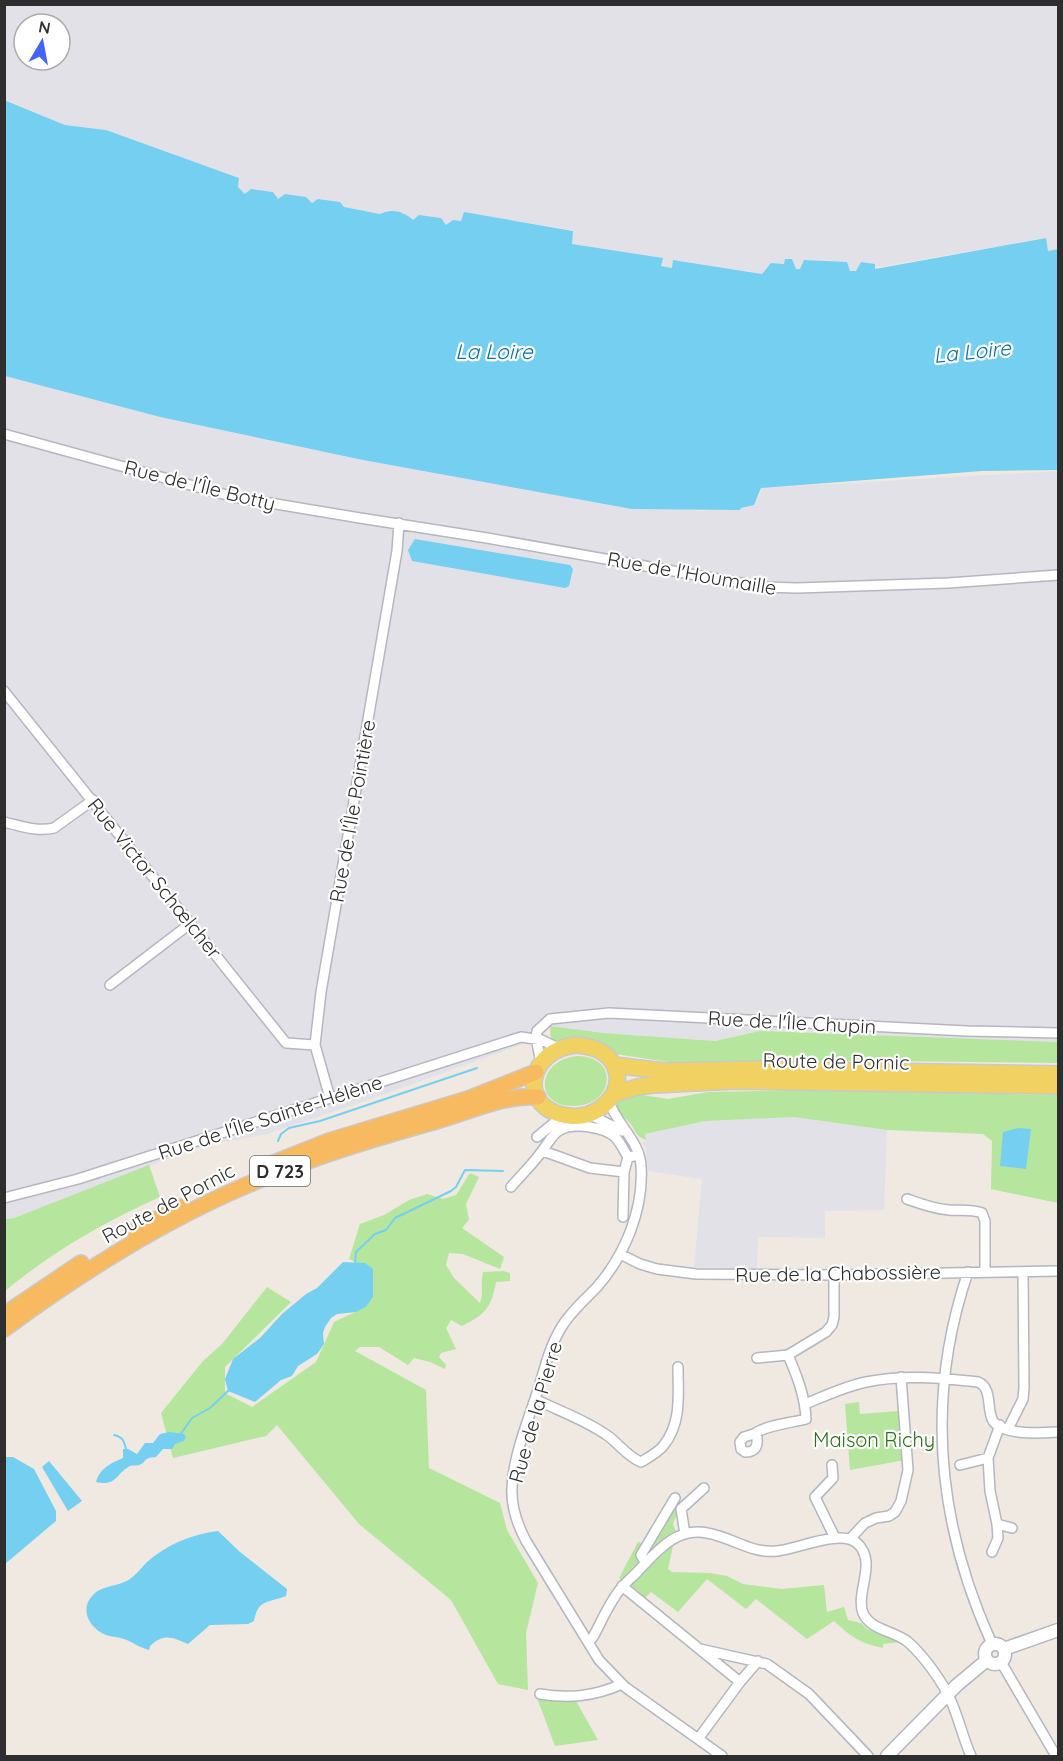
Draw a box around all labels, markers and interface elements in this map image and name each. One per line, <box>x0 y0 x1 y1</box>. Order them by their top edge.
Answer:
north arrow <box>12 12 72 72</box>
text: N <box>37 16 52 38</box>
water label: La Loire <box>932 334 1013 368</box>
water label: La Loire <box>455 338 534 364</box>
street label: Rue de l'Île Botty <box>122 454 278 516</box>
street label: Rue de l'Houmaille <box>605 546 779 600</box>
street label: Rue de l'Île Pointière <box>324 718 380 904</box>
street label: Rue Victor Schœlcher <box>83 793 228 964</box>
street label: Rue de l'Île Chupin <box>707 1005 877 1039</box>
street label: Route de Pornic <box>762 1047 910 1075</box>
street label: Rue de l'Île Sainte-Hélène <box>155 1069 385 1165</box>
road number: D 723 <box>250 1156 310 1186</box>
street label: Route de Pornic <box>97 1158 239 1248</box>
street label: Rue de la Chabossière <box>735 1259 941 1287</box>
street label: Rue de la Pierre <box>503 1338 567 1486</box>
park label: Maison Richy <box>813 1427 935 1452</box>

